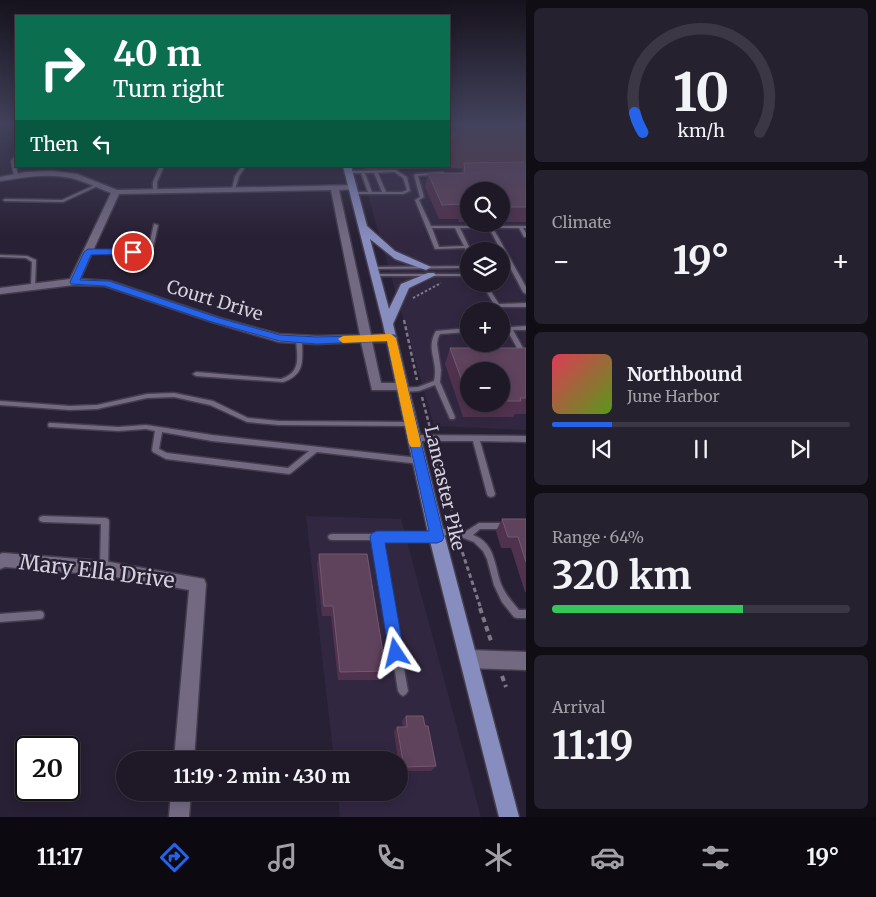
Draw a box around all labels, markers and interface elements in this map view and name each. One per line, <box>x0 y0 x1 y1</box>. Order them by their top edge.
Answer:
text: 40 m <box>113 32 201 76</box>
icon: right <box>30 35 95 100</box>
text: 10 <box>673 60 729 125</box>
text: Turn right <box>113 75 224 103</box>
text: km/h <box>677 119 725 142</box>
icon: left <box>88 130 116 158</box>
text: Then <box>30 132 78 156</box>
map controls <box>460 182 510 412</box>
button: search <box>460 182 510 232</box>
text: Climate <box>552 212 611 232</box>
pin <box>112 231 154 273</box>
text: 19° <box>673 237 730 284</box>
icon: arrive <box>119 238 147 266</box>
button: layers <box>460 242 510 292</box>
text: − <box>552 243 571 279</box>
text: + <box>831 243 850 279</box>
street label: Court Drive <box>164 274 266 326</box>
button: + <box>460 302 510 352</box>
button: − <box>460 362 510 412</box>
text: Northbound <box>627 362 742 386</box>
text: June Harbor <box>627 386 720 406</box>
street label: Lancaster Pike <box>420 424 470 552</box>
icon: previous <box>588 435 616 463</box>
icon: pause <box>687 435 715 463</box>
icon: next <box>786 435 814 463</box>
text: Range · 64% <box>552 527 644 547</box>
street label: Mary Ella Drive <box>18 548 176 594</box>
text: 320 km <box>552 552 692 599</box>
position arrow <box>369 626 421 678</box>
text: Arrival <box>552 697 605 717</box>
text: 11:19 <box>552 722 634 769</box>
speed limit sign: 20 <box>15 736 80 801</box>
text: 11:19 · 2 min · 430 m <box>173 764 351 788</box>
icon: directions <box>157 840 192 875</box>
icon: music <box>265 840 300 875</box>
icon: phone <box>373 840 408 875</box>
icon: climate <box>481 840 516 875</box>
icon: car <box>590 840 625 875</box>
icon: filters <box>698 840 733 875</box>
text: 11:17 <box>37 843 83 871</box>
text: 19° <box>806 843 839 871</box>

